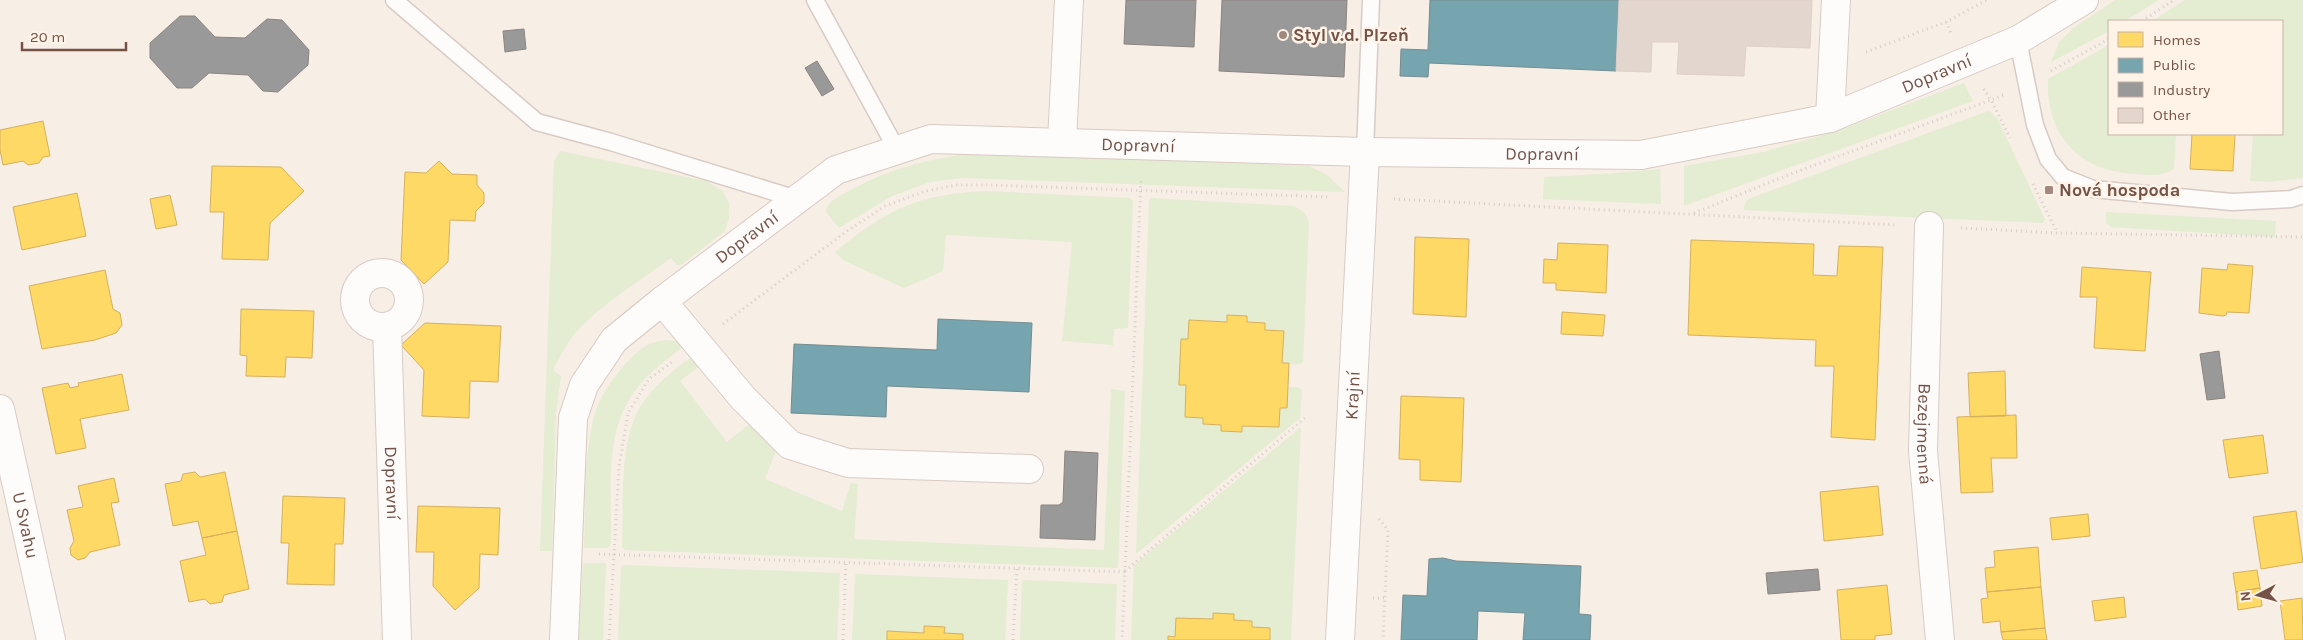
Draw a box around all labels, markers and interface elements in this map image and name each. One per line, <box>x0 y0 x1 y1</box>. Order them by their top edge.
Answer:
scale bar <box>22 20 126 52</box>
legend <box>2108 20 2283 135</box>
place label: Styl v.d. Plzeň <box>1293 24 1409 46</box>
text: 20 m <box>30 28 65 46</box>
marker: Styl v.d. Plzeň <box>1277 29 1289 41</box>
text: Homes <box>2153 31 2201 49</box>
street label: Dopravní <box>1898 49 1976 98</box>
text: Public <box>2153 56 2196 74</box>
text: Industry <box>2153 81 2210 99</box>
text: Other <box>2153 106 2191 124</box>
street label: Dopravní <box>1101 133 1176 157</box>
street label: Dopravní <box>1505 143 1580 165</box>
place label: Nová hospoda <box>2059 179 2180 201</box>
marker: Nová hospoda <box>2043 184 2055 196</box>
street label: Dopravní <box>711 206 783 268</box>
street label: Krajní <box>1340 370 1365 420</box>
street label: Bezejmenná <box>1912 383 1937 486</box>
street label: Dopravní <box>380 446 404 521</box>
street label: U Svahu <box>8 490 44 561</box>
north arrow <box>2233 570 2283 620</box>
text: N <box>2237 590 2255 602</box>

